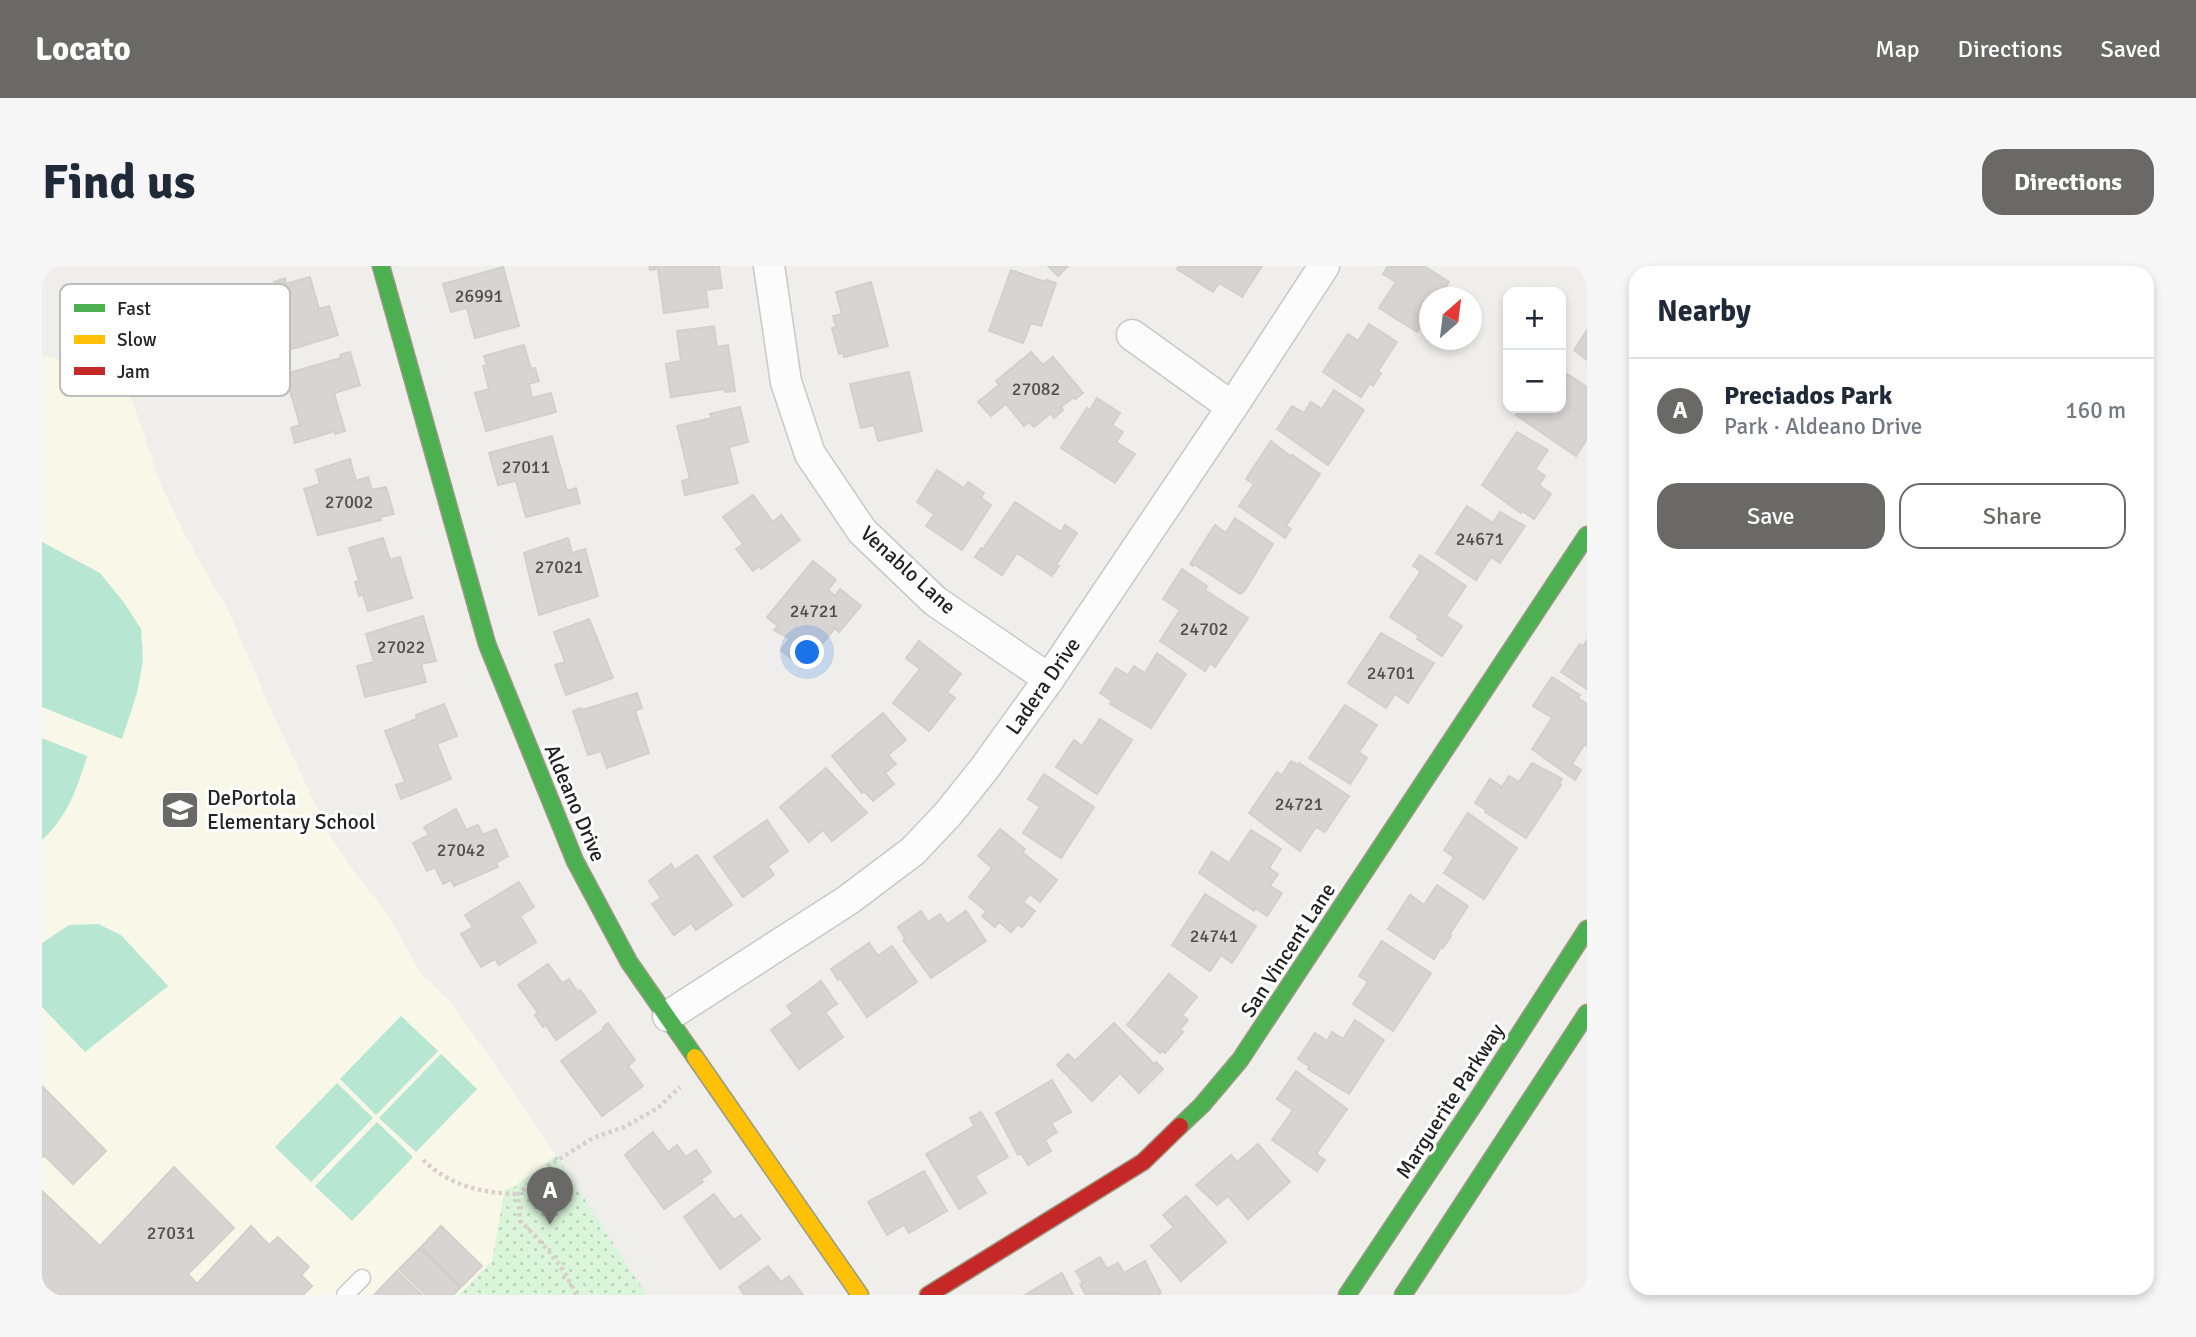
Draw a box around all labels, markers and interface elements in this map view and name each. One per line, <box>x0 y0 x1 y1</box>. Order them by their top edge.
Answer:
text: Locato <box>35 29 131 70</box>
text: Map <box>1875 34 1920 64</box>
text: Directions <box>1958 34 2063 64</box>
text: Saved <box>2101 34 2161 64</box>
button: Directions <box>1982 149 2154 215</box>
text: Find us <box>42 152 195 212</box>
legend <box>60 284 290 396</box>
house number: 26991 <box>455 285 503 307</box>
north arrow <box>1419 287 1482 350</box>
map controls <box>1503 287 1566 413</box>
button: + <box>1503 287 1566 350</box>
text: Nearby <box>1657 293 1751 330</box>
text: Fast <box>117 297 151 321</box>
text: Slow <box>117 328 157 352</box>
button: − <box>1503 350 1566 413</box>
text: Jam <box>117 360 150 384</box>
house number: 27082 <box>1012 378 1060 400</box>
text: Preciados Park <box>1724 380 1892 412</box>
text: A <box>1673 396 1687 425</box>
text: 160 m <box>2065 396 2126 425</box>
text: Park · Aldeano Drive <box>1724 412 1922 441</box>
house number: 27011 <box>502 456 550 478</box>
button: Save <box>1657 483 1885 549</box>
button: Share <box>1899 483 2126 549</box>
house number: 27002 <box>325 491 373 513</box>
street label: Venablo Lane <box>855 520 961 620</box>
house number: 24671 <box>1456 528 1504 550</box>
house number: 27021 <box>535 556 583 578</box>
house number: 24721 <box>790 600 838 622</box>
house number: 24702 <box>1180 618 1228 640</box>
street label: Ladera Drive <box>1000 632 1086 740</box>
your location <box>790 635 824 669</box>
house number: 27022 <box>377 636 425 658</box>
house number: 24701 <box>1367 662 1415 684</box>
street label: Aldeano Drive <box>539 740 611 866</box>
place label: DePortola Elementary School <box>207 785 376 835</box>
school or university icon: DePortola Elementary School <box>159 789 201 831</box>
house number: 24721 <box>1275 793 1323 815</box>
house number: 27042 <box>437 839 485 861</box>
street label: San Vincent Lane <box>1235 878 1341 1022</box>
house number: 24741 <box>1190 925 1238 947</box>
street label: Marguerite Parkway <box>1390 1018 1510 1183</box>
pin: A <box>527 1167 573 1225</box>
house number: 27031 <box>147 1222 195 1244</box>

